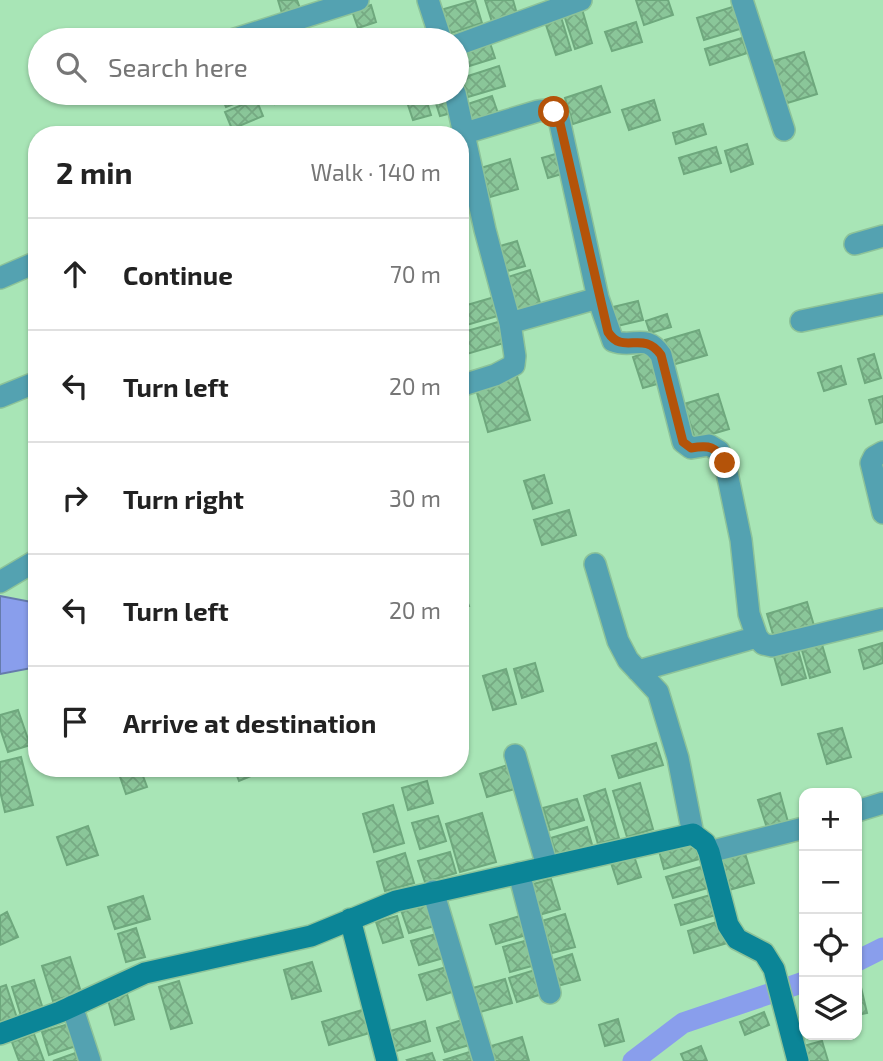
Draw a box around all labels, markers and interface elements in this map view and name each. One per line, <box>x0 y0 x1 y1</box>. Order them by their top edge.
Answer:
search box <box>28 28 469 105</box>
icon: search <box>52 48 90 86</box>
text: Search here <box>108 51 248 82</box>
route start <box>538 96 569 127</box>
text: 2 min <box>56 154 133 190</box>
text: Walk · 140 m <box>310 158 441 186</box>
icon: ahead <box>56 255 94 293</box>
text: Continue <box>123 259 233 290</box>
text: 70 m <box>390 260 441 288</box>
icon: left <box>56 367 94 405</box>
text: Turn left <box>123 371 229 402</box>
text: 20 m <box>389 372 441 400</box>
route end <box>709 447 740 478</box>
icon: right <box>56 479 94 517</box>
text: Turn right <box>123 483 244 514</box>
text: 30 m <box>389 484 441 512</box>
icon: left <box>56 591 94 629</box>
text: Turn left <box>123 595 229 626</box>
text: 20 m <box>389 596 441 624</box>
icon: arrive <box>56 703 94 741</box>
text: Arrive at destination <box>123 707 376 738</box>
map controls <box>799 788 862 1040</box>
button: + <box>799 788 862 851</box>
button: − <box>799 851 862 914</box>
button: locate <box>799 914 862 977</box>
button: layers <box>799 977 862 1040</box>

